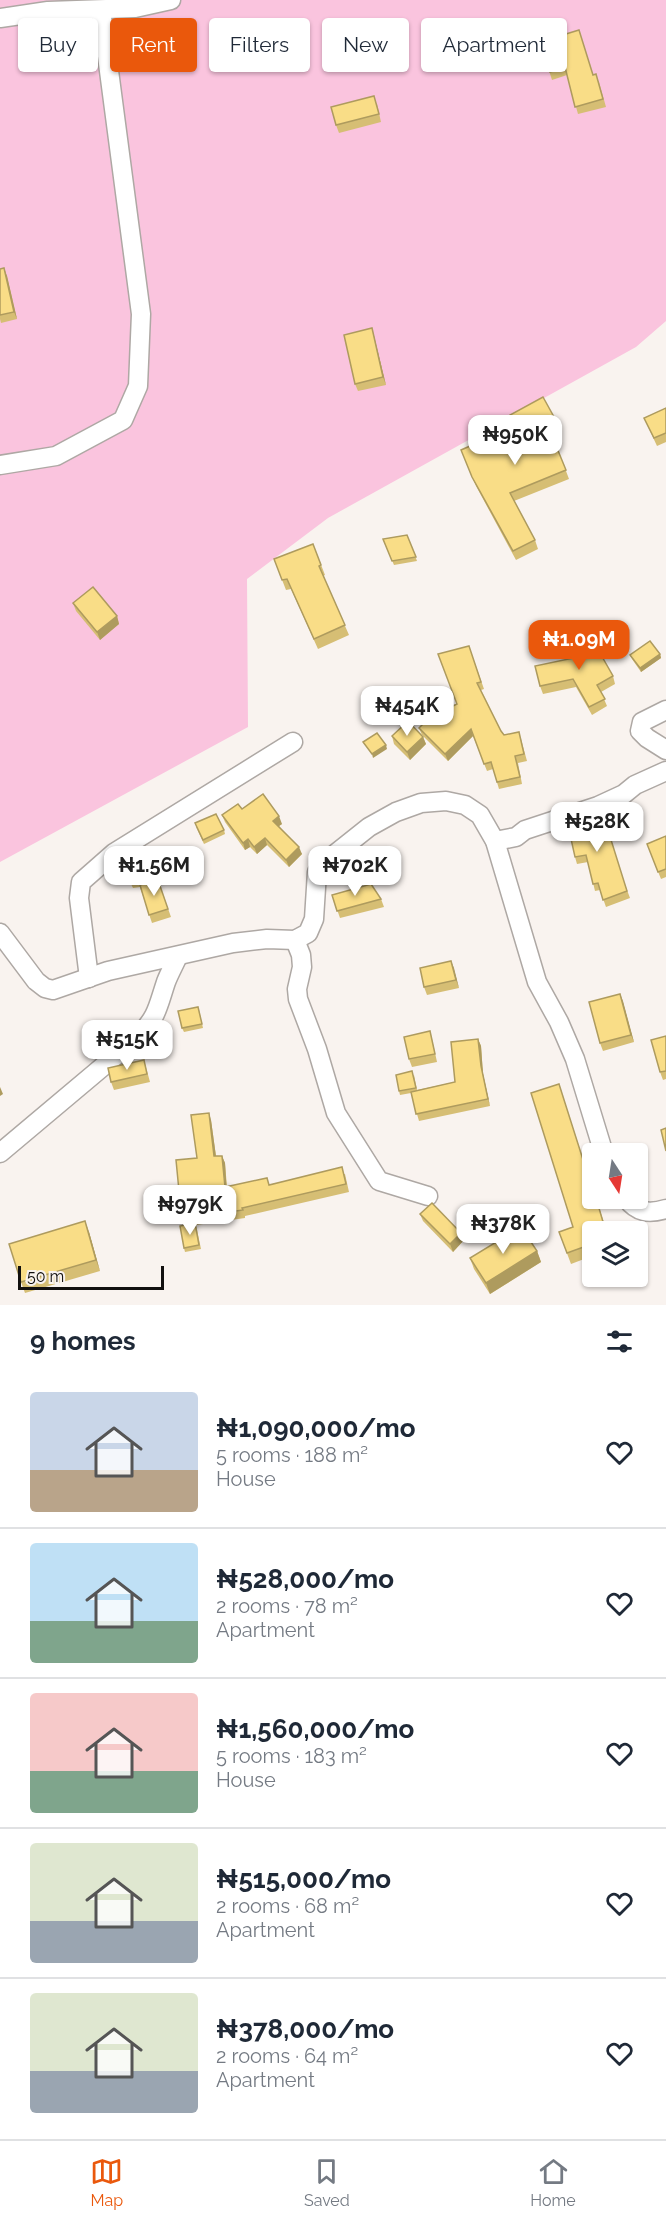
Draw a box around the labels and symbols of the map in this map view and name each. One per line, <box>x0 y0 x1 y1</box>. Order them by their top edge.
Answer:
pin: ₦950K <box>473 415 557 466</box>
pin: ₦1.09M <box>530 620 628 671</box>
pin: ₦454K <box>365 686 449 737</box>
pin: ₦528K <box>555 802 639 853</box>
pin: ₦1.56M <box>105 846 203 897</box>
pin: ₦702K <box>313 846 397 897</box>
pin: ₦515K <box>85 1020 169 1071</box>
north arrow <box>582 1143 648 1209</box>
pin: ₦979K <box>148 1185 232 1236</box>
pin: ₦378K <box>461 1204 545 1255</box>
scale bar <box>18 1263 164 1290</box>

